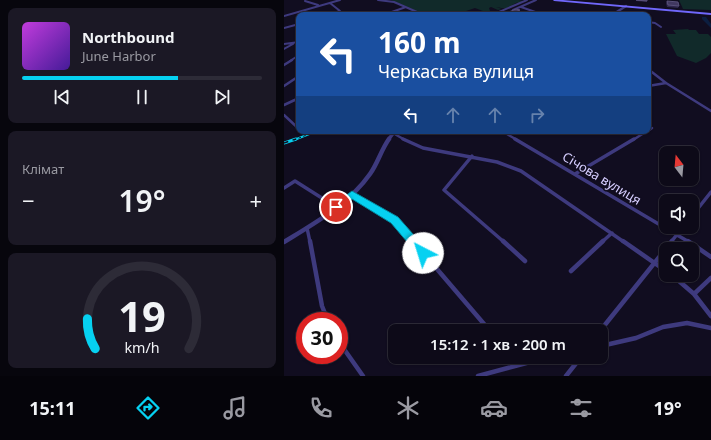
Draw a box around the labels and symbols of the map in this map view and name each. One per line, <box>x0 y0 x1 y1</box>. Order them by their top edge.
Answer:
north arrow <box>659 146 699 186</box>
street label: Січова вулиця <box>559 147 645 209</box>
pin <box>319 190 353 224</box>
position arrow <box>402 232 444 274</box>
speed limit sign: 30 <box>296 312 348 364</box>

